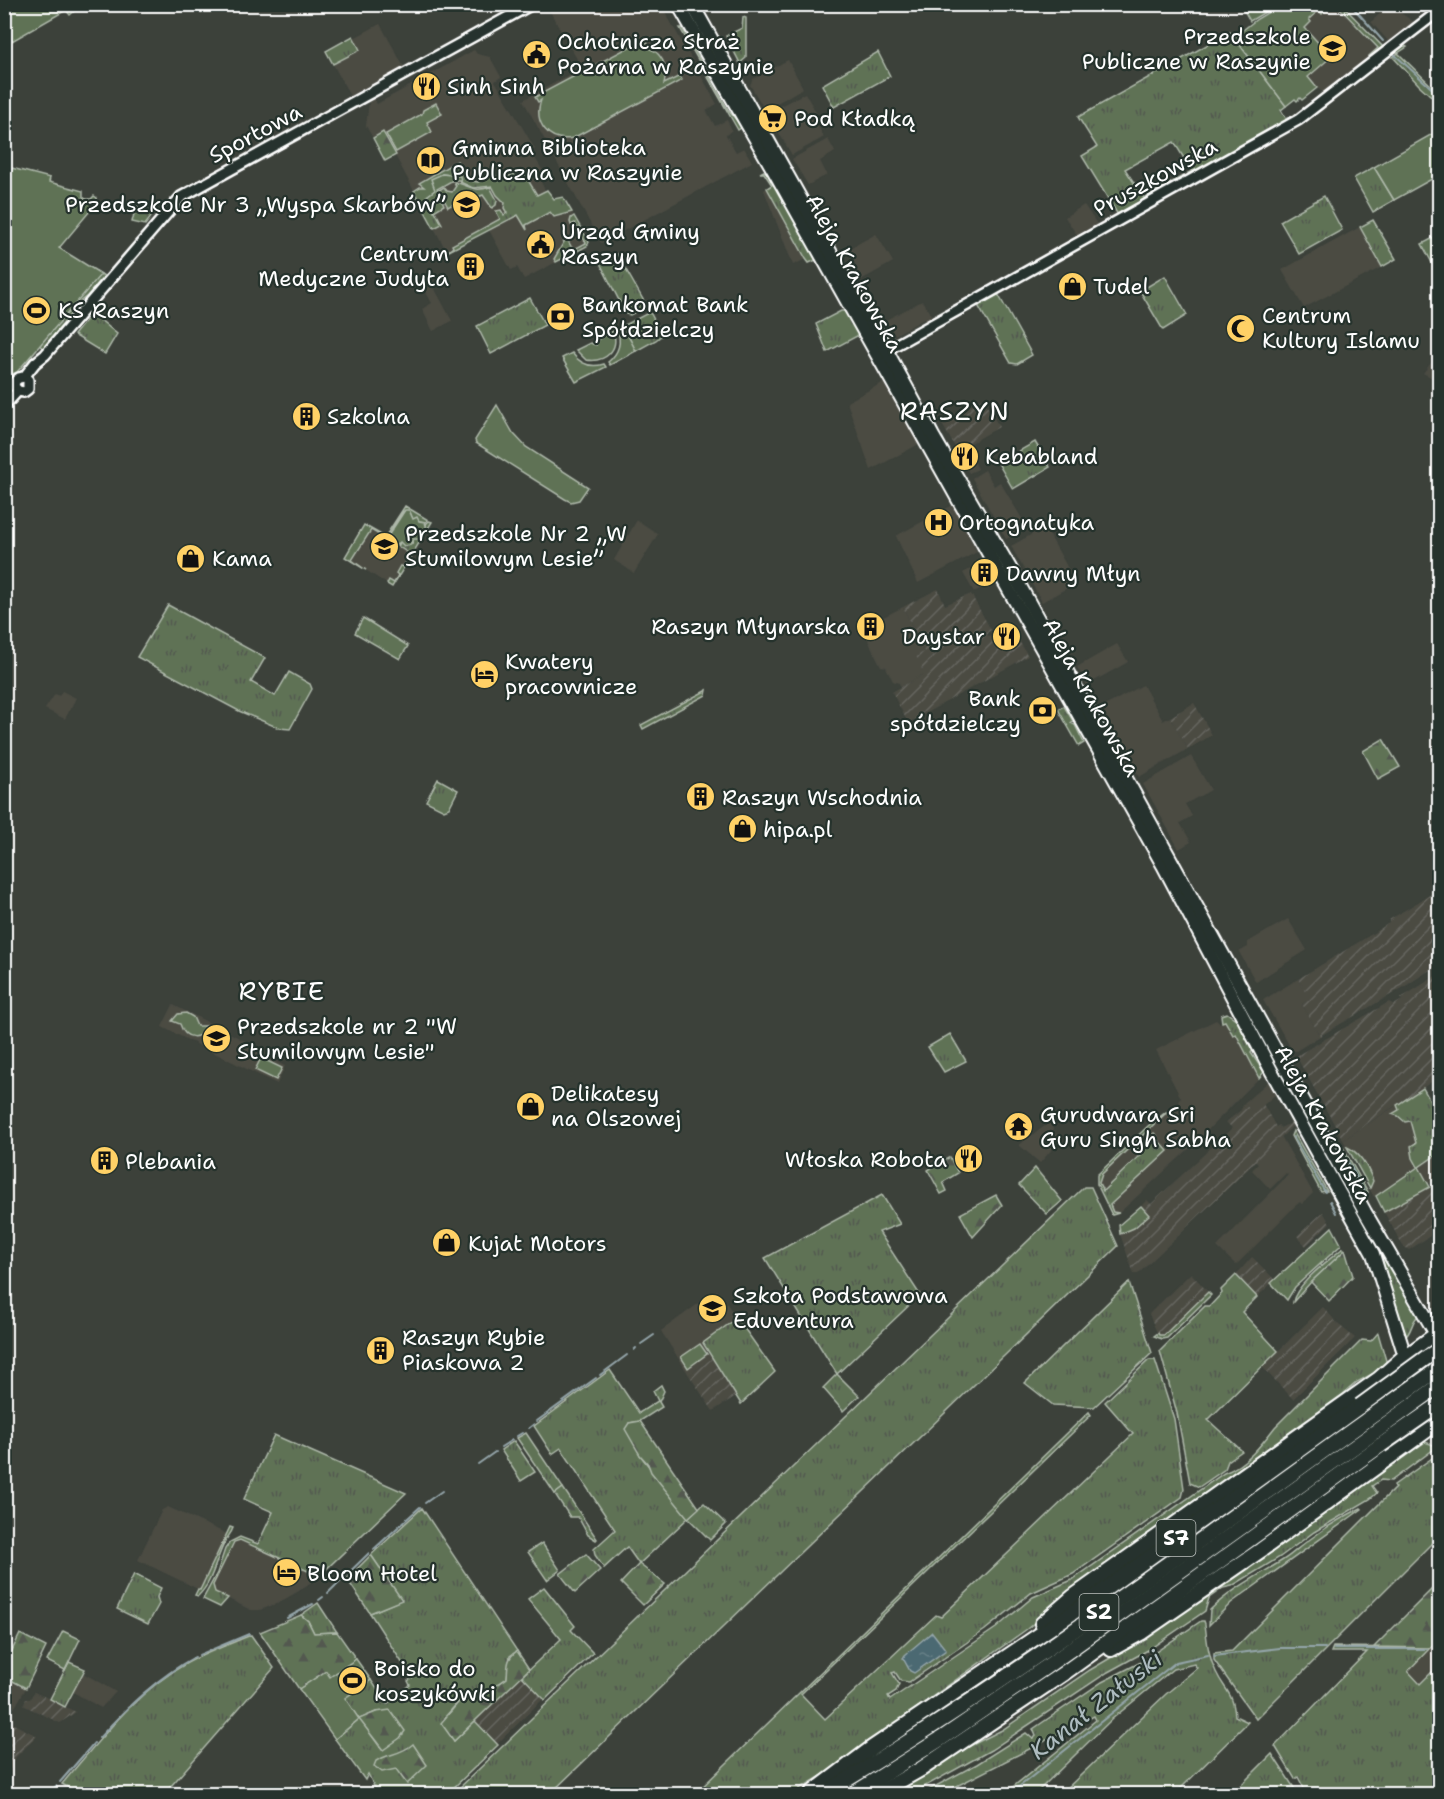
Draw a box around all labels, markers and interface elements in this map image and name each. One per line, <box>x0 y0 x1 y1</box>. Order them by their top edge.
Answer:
place label: Przedszkole Publiczne w Raszynie <box>1082 22 1311 76</box>
place label: Ochotnicza Straż Pożarna w Raszynie <box>557 27 774 81</box>
school or university icon: Przedszkole Publiczne w Raszynie <box>1316 33 1348 65</box>
public building icon: Ochotnicza Straż Pożarna w Raszynie <box>520 38 552 70</box>
restaurant icon: Sinh Sinh <box>410 70 442 102</box>
place label: Sinh Sinh <box>447 72 545 101</box>
street label: Sportowa <box>204 97 307 170</box>
supermarket icon: Pod Kładką <box>757 102 789 134</box>
place label: Pod Kładką <box>794 104 915 133</box>
street label: Pruszkowska <box>1088 131 1223 223</box>
place label: Gminna Biblioteka Publiczna w Raszynie <box>452 133 683 187</box>
library icon: Gminna Biblioteka Publiczna w Raszynie <box>415 144 447 176</box>
school or university icon: Przedszkole Nr 3 „Wyspa Skarbów” <box>451 188 483 220</box>
street label: Aleja Krakowska <box>799 189 910 358</box>
place label: Przedszkole Nr 3 „Wyspa Skarbów” <box>65 190 446 219</box>
place label: Urząd Gminy Raszyn <box>561 217 700 271</box>
public building icon: Urząd Gminy Raszyn <box>524 228 556 260</box>
place label: Centrum Medyczne Judyta <box>258 239 449 293</box>
building icon: Centrum Medyczne Judyta <box>454 250 486 282</box>
shop icon: Tudel <box>1056 270 1088 302</box>
place label: Tudel <box>1093 272 1150 301</box>
place label: Bankomat Bank Spółdzielczy <box>582 290 749 344</box>
sports icon: KS Raszyn <box>21 294 53 326</box>
place label: KS Raszyn <box>58 296 169 325</box>
bank icon: Bankomat Bank Spółdzielczy <box>545 301 577 333</box>
place label: Centrum Kultury Islamu <box>1262 301 1420 355</box>
mosque icon: Centrum Kultury Islamu <box>1225 312 1257 344</box>
district label: RASZYN <box>900 393 1010 428</box>
building icon: Szkolna <box>290 400 322 432</box>
place label: Szkolna <box>327 402 410 431</box>
restaurant icon: Kebabland <box>948 440 980 472</box>
place label: Kebabland <box>985 442 1098 471</box>
hospital icon: Ortognatyka <box>922 506 954 538</box>
place label: Ortognatyka <box>959 508 1095 537</box>
place label: Przedszkole Nr 2 „W Stumilowym Lesie” <box>405 519 627 573</box>
school or university icon: Przedszkole Nr 2 „W Stumilowym Lesie” <box>368 530 400 562</box>
shop icon: Kama <box>175 542 207 574</box>
place label: Kama <box>212 544 272 573</box>
building icon: Dawny Młyn <box>969 557 1001 589</box>
place label: Dawny Młyn <box>1006 559 1141 588</box>
building icon: Raszyn Młynarska <box>855 610 887 642</box>
place label: Raszyn Młynarska <box>651 612 850 641</box>
street label: Aleja Krakowska <box>1036 613 1147 782</box>
restaurant icon: Daystar <box>990 620 1022 652</box>
place label: Daystar <box>902 622 985 651</box>
place label: Kwatery pracownicze <box>505 647 637 701</box>
hotel icon: Kwatery pracownicze <box>468 658 500 690</box>
place label: Bank spółdzielczy <box>890 684 1021 738</box>
bank icon: Bank spółdzielczy <box>1026 695 1058 727</box>
building icon: Raszyn Wschodnia <box>685 781 717 813</box>
place label: Raszyn Wschodnia <box>722 783 922 812</box>
shop icon: hipa.pl <box>726 813 758 845</box>
place label: hipa.pl <box>763 815 833 844</box>
district label: RYBIE <box>239 973 326 1008</box>
place label: Przedszkole nr 2 "W Stumilowym Lesie" <box>237 1012 457 1066</box>
school or university icon: Przedszkole nr 2 "W Stumilowym Lesie" <box>200 1023 232 1055</box>
street label: Aleja Krakowska <box>1268 1040 1379 1209</box>
place label: Delikatesy na Olszowej <box>551 1079 681 1133</box>
shop icon: Delikatesy na Olszowej <box>514 1090 546 1122</box>
place label: Gurudwara Sri Guru Singh Sabha <box>1040 1100 1231 1154</box>
temple icon: Gurudwara Sri Guru Singh Sabha <box>1003 1111 1035 1143</box>
restaurant icon: Włoska Robota <box>952 1143 984 1175</box>
building icon: Plebania <box>88 1145 120 1177</box>
place label: Włoska Robota <box>785 1145 947 1174</box>
place label: Plebania <box>125 1147 216 1176</box>
shop icon: Kujat Motors <box>431 1227 463 1259</box>
place label: Kujat Motors <box>468 1229 607 1258</box>
place label: Szkoła Podstawowa Eduventura <box>733 1281 948 1335</box>
school or university icon: Szkoła Podstawowa Eduventura <box>696 1292 728 1324</box>
place label: Raszyn Rybie Piaskowa 2 <box>402 1323 545 1377</box>
building icon: Raszyn Rybie Piaskowa 2 <box>365 1334 397 1366</box>
road number: S7 <box>1156 1520 1196 1556</box>
hotel icon: Bloom Hotel <box>270 1557 302 1589</box>
place label: Bloom Hotel <box>307 1559 437 1588</box>
road number: S2 <box>1080 1594 1118 1630</box>
water label: Kanał Załuski <box>1023 1642 1170 1767</box>
place label: Boisko do koszykówki <box>374 1654 496 1708</box>
sports icon: Boisko do koszykówki <box>337 1665 369 1697</box>

